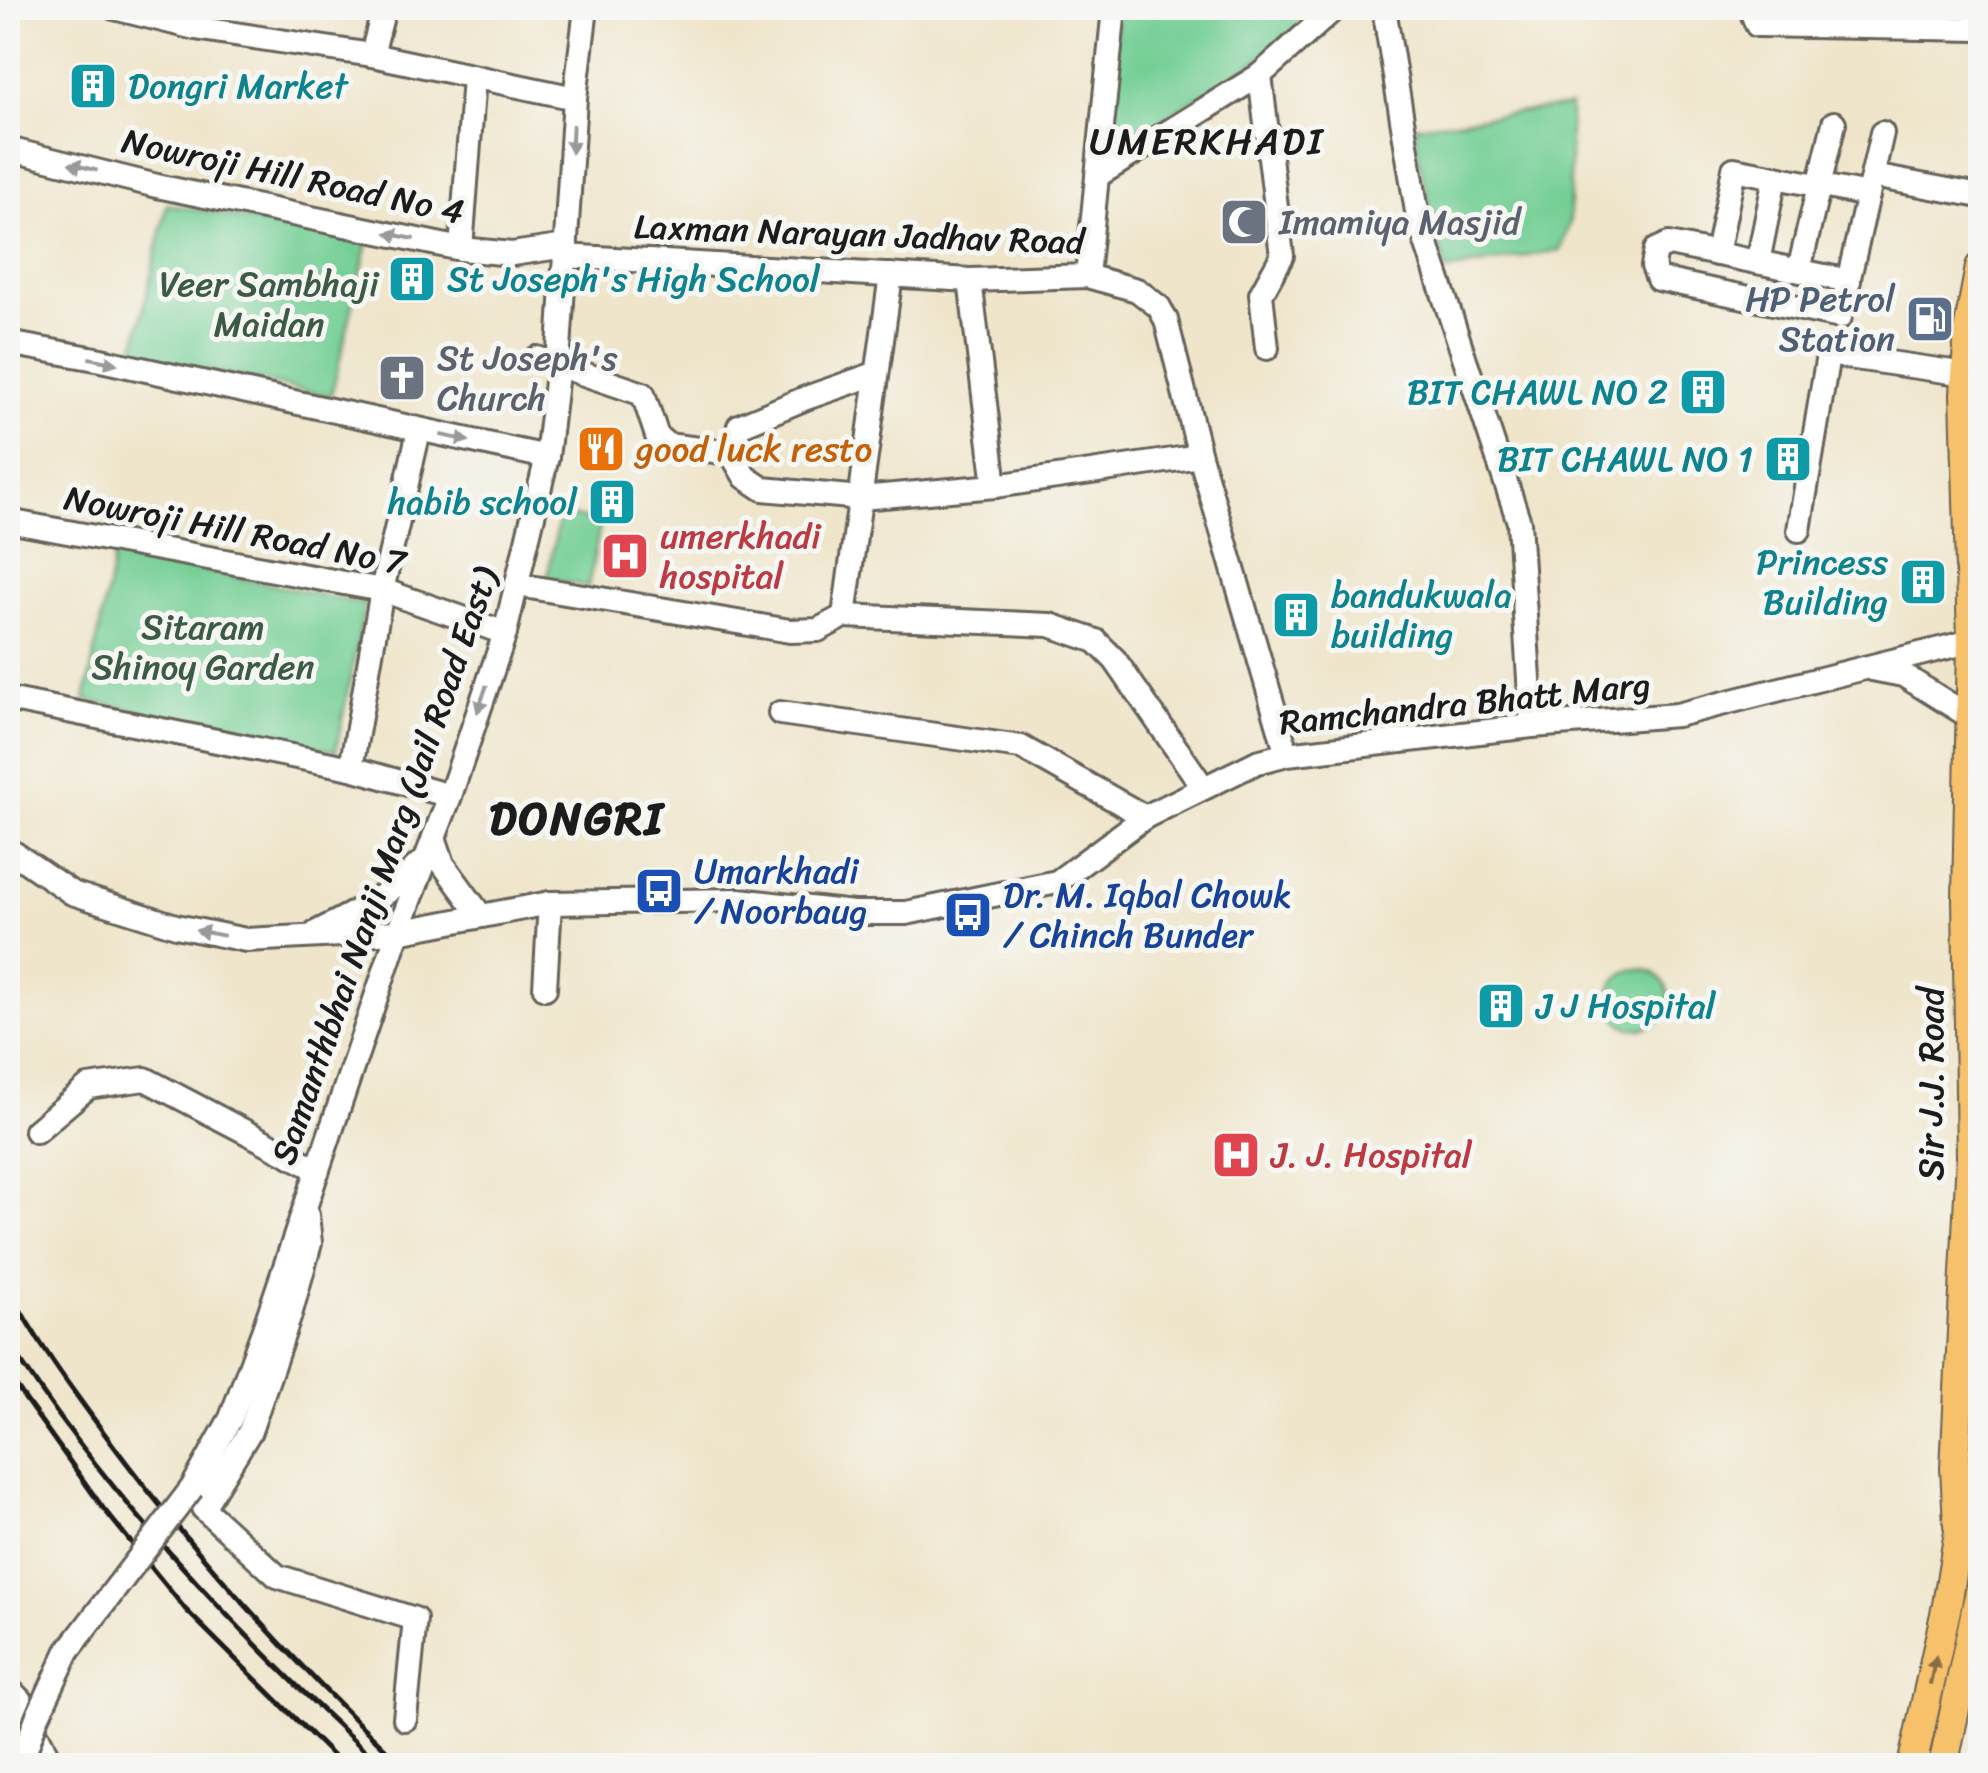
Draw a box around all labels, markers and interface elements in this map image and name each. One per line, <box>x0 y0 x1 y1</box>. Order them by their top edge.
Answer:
place label: Dongri Market <box>128 55 349 117</box>
building icon: Dongri Market <box>67 60 119 112</box>
district label: UMERKHADI <box>1089 108 1325 175</box>
street label: Nowroji Hill Road No 4 <box>116 109 470 243</box>
one-way arrow <box>564 124 580 156</box>
one-way arrow <box>67 159 98 175</box>
place label: Imamiya Masjid <box>1278 191 1523 253</box>
street label: Laxman Narayan Jadhav Road <box>633 195 1088 273</box>
mosque icon: Imamiya Masjid <box>1218 196 1270 248</box>
one-way arrow <box>384 228 415 244</box>
place label: St Joseph's High School <box>447 248 821 310</box>
park label: Veer Sambhaji Maidan <box>159 253 380 355</box>
building icon: St Joseph's High School <box>386 253 438 305</box>
place label: HP Petrol Station <box>1745 268 1896 370</box>
fuel station icon: HP Petrol Station <box>1904 293 1956 345</box>
place label: St Joseph's Church <box>437 327 618 429</box>
church icon: St Joseph's Church <box>376 352 428 404</box>
one-way arrow <box>88 353 119 369</box>
place label: BIT CHAWL NO 2 <box>1407 361 1668 423</box>
building icon: BIT CHAWL NO 2 <box>1677 366 1729 418</box>
place label: good luck resto <box>633 418 872 480</box>
restaurant icon: good luck resto <box>575 423 627 475</box>
place label: BIT CHAWL NO 1 <box>1497 428 1753 490</box>
one-way arrow <box>440 430 471 446</box>
building icon: BIT CHAWL NO 1 <box>1762 433 1814 485</box>
street label: Nowroji Hill Road No 7 <box>59 467 413 594</box>
place label: habib school <box>387 471 578 533</box>
building icon: habib school <box>586 476 638 528</box>
place label: umerkhadi hospital <box>659 505 822 607</box>
hospital icon: umerkhadi hospital <box>599 530 651 582</box>
place label: Princess Building <box>1756 531 1888 633</box>
building icon: Princess Building <box>1897 556 1949 608</box>
street label: Samanthbhai Nanji Marg (Jail Road East) <box>252 557 516 1173</box>
place label: bandukwala building <box>1331 564 1512 666</box>
building icon: bandukwala building <box>1270 589 1322 641</box>
park label: Sitaram Shinoy Garden <box>92 596 314 698</box>
street label: Ramchandra Bhatt Marg <box>1276 653 1654 753</box>
one-way arrow <box>474 685 489 715</box>
district label: DONGRI <box>489 779 665 859</box>
place label: Umarkhadi / Noorbaug <box>694 840 867 942</box>
place label: Dr. M. Iqbal Chowk / Chinch Bunder <box>1003 864 1292 966</box>
bus stop icon: Umarkhadi / Noorbaug <box>633 865 685 917</box>
bus stop icon: Dr. M. Iqbal Chowk / Chinch Bunder <box>942 889 994 941</box>
one-way arrow <box>194 925 225 940</box>
place label: J J Hospital <box>1535 975 1717 1037</box>
building icon: J J Hospital <box>1475 980 1527 1032</box>
street label: Sir J.J. Road <box>1900 985 1962 1181</box>
place label: J. J. Hospital <box>1270 1124 1473 1186</box>
hospital icon: J. J. Hospital <box>1210 1129 1262 1181</box>
one-way arrow <box>1925 1654 1941 1685</box>

